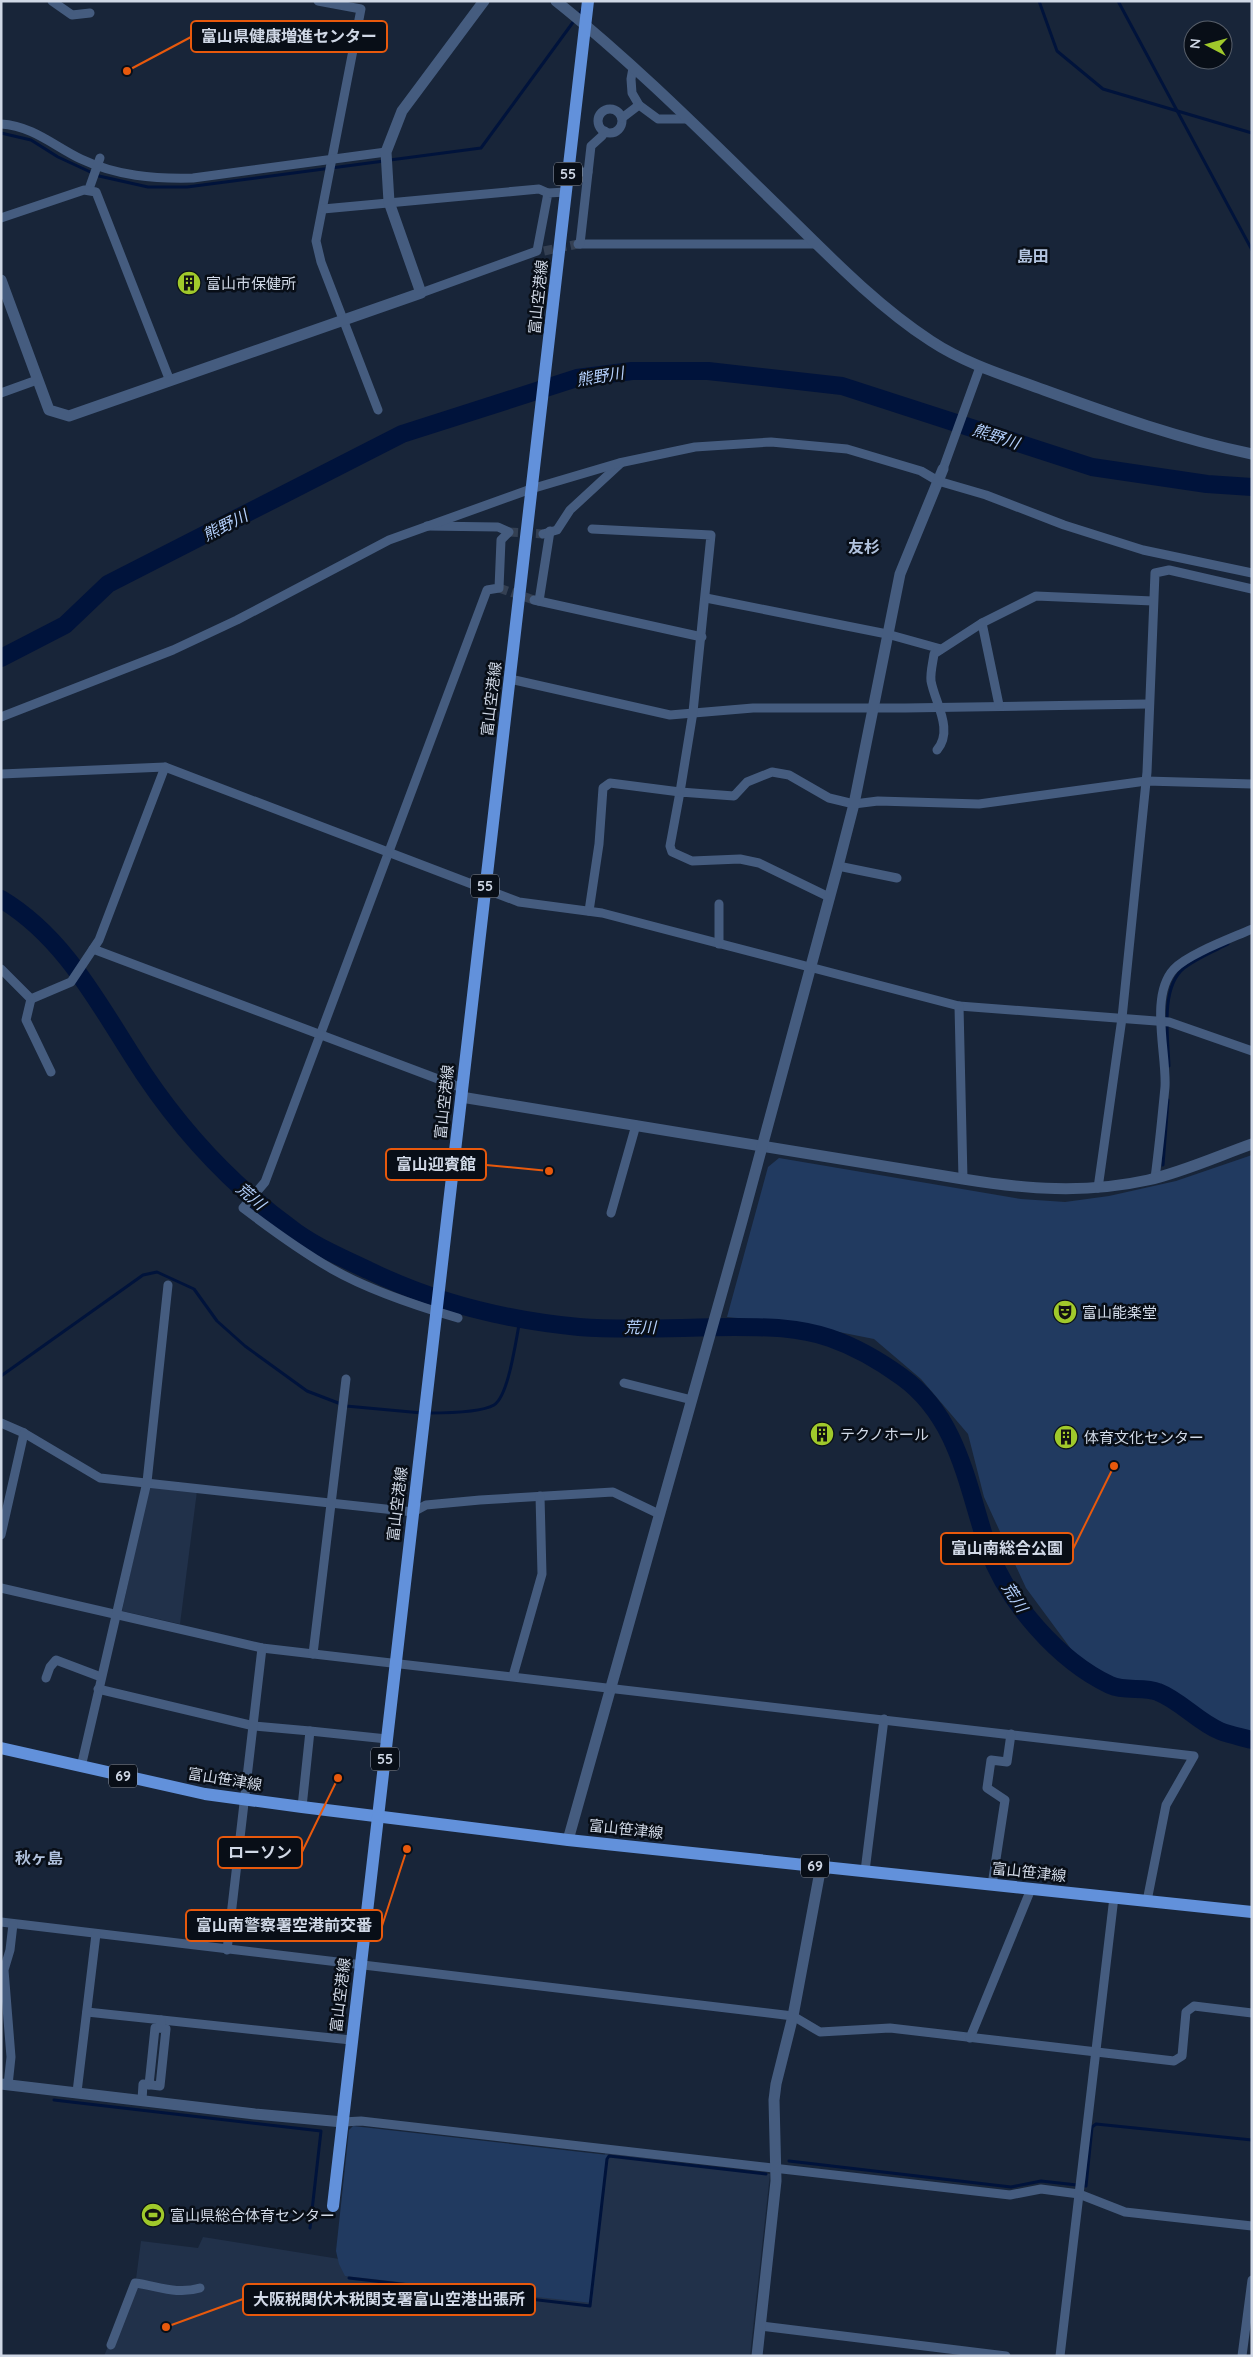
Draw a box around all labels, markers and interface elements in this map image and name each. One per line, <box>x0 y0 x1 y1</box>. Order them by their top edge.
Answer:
north arrow <box>1183 20 1233 70</box>
callout: 富山県健康増進センター <box>191 21 387 52</box>
text: 富山県健康増進センター <box>201 26 377 46</box>
text: N <box>1186 38 1205 50</box>
road number: 55 <box>554 162 582 185</box>
district label: 島田 <box>1017 246 1049 266</box>
street label: 富山空港線 <box>525 259 551 335</box>
building icon: 富山市保健所 <box>176 270 202 296</box>
place label: 富山市保健所 <box>206 274 296 293</box>
water label: 熊野川 <box>575 362 627 390</box>
water label: 熊野川 <box>970 419 1024 454</box>
water label: 熊野川 <box>199 504 253 545</box>
district label: 友杉 <box>848 537 880 557</box>
street label: 富山空港線 <box>477 661 505 737</box>
road number: 55 <box>471 874 499 898</box>
street label: 富山空港線 <box>431 1064 457 1140</box>
callout: 富山迎賓館 <box>386 1149 486 1180</box>
text: 富山迎賓館 <box>396 1154 476 1174</box>
water label: 荒川 <box>232 1178 271 1215</box>
theatre icon: 富山能楽堂 <box>1052 1299 1078 1325</box>
place label: 富山能楽堂 <box>1082 1303 1157 1322</box>
water label: 荒川 <box>624 1317 658 1337</box>
building icon: テクノホール <box>809 1421 835 1447</box>
building icon: 体育文化センター <box>1053 1424 1079 1450</box>
place label: テクノホール <box>840 1425 929 1444</box>
place label: 体育文化センター <box>1084 1428 1204 1447</box>
street label: 富山空港線 <box>383 1466 411 1542</box>
callout: 富山南総合公園 <box>941 1533 1073 1564</box>
text: 富山南総合公園 <box>951 1538 1063 1558</box>
water label: 荒川 <box>998 1578 1033 1618</box>
road number: 55 <box>371 1748 399 1770</box>
road number: 69 <box>109 1764 137 1788</box>
street label: 富山笹津線 <box>186 1764 264 1794</box>
street label: 富山笹津線 <box>588 1816 664 1842</box>
callout: ローソン <box>218 1837 302 1868</box>
text: ローソン <box>228 1842 292 1862</box>
district label: 秋ヶ島 <box>15 1848 63 1868</box>
road number: 69 <box>801 1854 829 1878</box>
street label: 富山笹津線 <box>991 1859 1067 1885</box>
callout: 富山南警察署空港前交番 <box>186 1910 382 1941</box>
text: 富山南警察署空港前交番 <box>196 1915 372 1935</box>
street label: 富山空港線 <box>326 1957 354 2033</box>
sports icon: 富山県総合体育センター <box>140 2202 166 2228</box>
place label: 富山県総合体育センター <box>170 2206 335 2225</box>
callout: 大阪税関伏木税関支署富山空港出張所 <box>243 2284 535 2315</box>
text: 大阪税関伏木税関支署富山空港出張所 <box>253 2289 525 2309</box>

